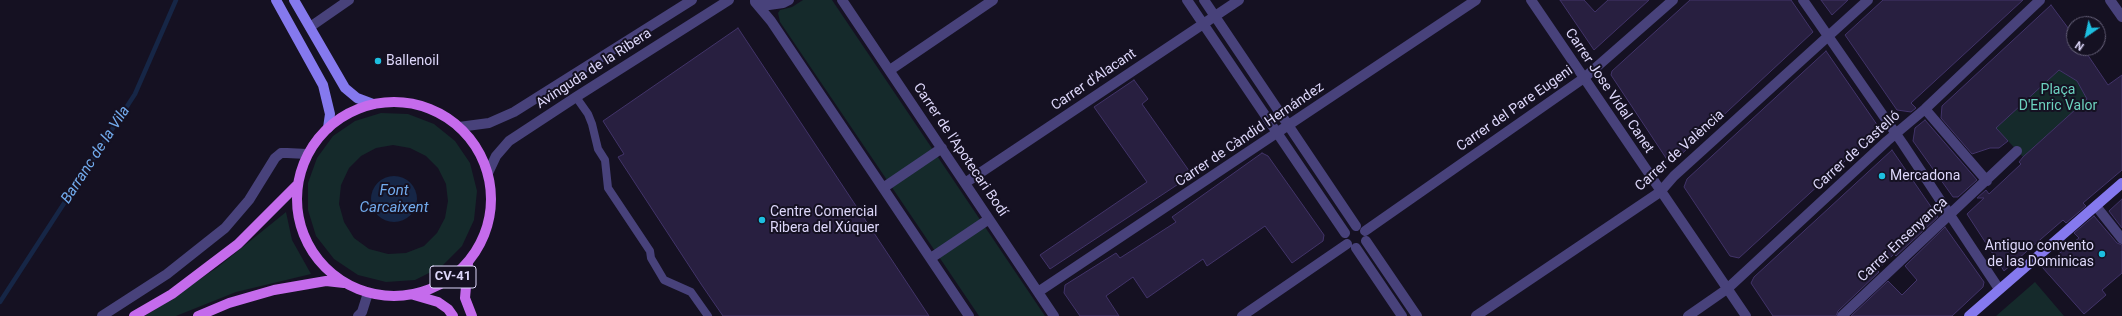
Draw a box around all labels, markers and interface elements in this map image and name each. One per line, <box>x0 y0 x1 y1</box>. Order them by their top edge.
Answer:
north arrow <box>2066 16 2106 56</box>
street label: Avinguda de la Ribera <box>533 25 655 113</box>
street label: Carrer Jose Vidal Canet <box>1561 25 1657 157</box>
text: N <box>2073 38 2086 53</box>
street label: Carrer d'Alacant <box>1048 45 1140 115</box>
place label: Ballenoil <box>386 53 439 69</box>
marker: Ballenoil <box>373 56 383 66</box>
street label: Carrer del Pare Eugeni <box>1454 63 1576 155</box>
street label: Carrer de Càndid Hernández <box>1173 79 1327 191</box>
street label: Carrer de l'Apotecari Bodí <box>909 80 1011 220</box>
park label: Plaça D'Enric Valor <box>2019 82 2097 114</box>
water label: Barranc de la Vila <box>58 103 134 207</box>
street label: Carrer de València <box>1632 107 1728 195</box>
street label: Carrer de Castelló <box>1810 108 1904 194</box>
place label: Mercadona <box>1890 168 1960 184</box>
marker: Mercadona <box>1877 171 1887 181</box>
water label: Font Carcaixent <box>360 182 428 217</box>
street label: Carrer Ensenyança <box>1855 194 1951 286</box>
place label: Centre Comercial Ribera del Xúquer <box>770 204 879 236</box>
marker: Centre Comercial Ribera del Xúquer <box>757 215 767 225</box>
place label: Antiguo convento de las Dominicas <box>1985 238 2094 270</box>
marker: Antiguo convento de las Dominicas <box>2097 249 2107 259</box>
road number: CV-41 <box>430 266 476 288</box>

